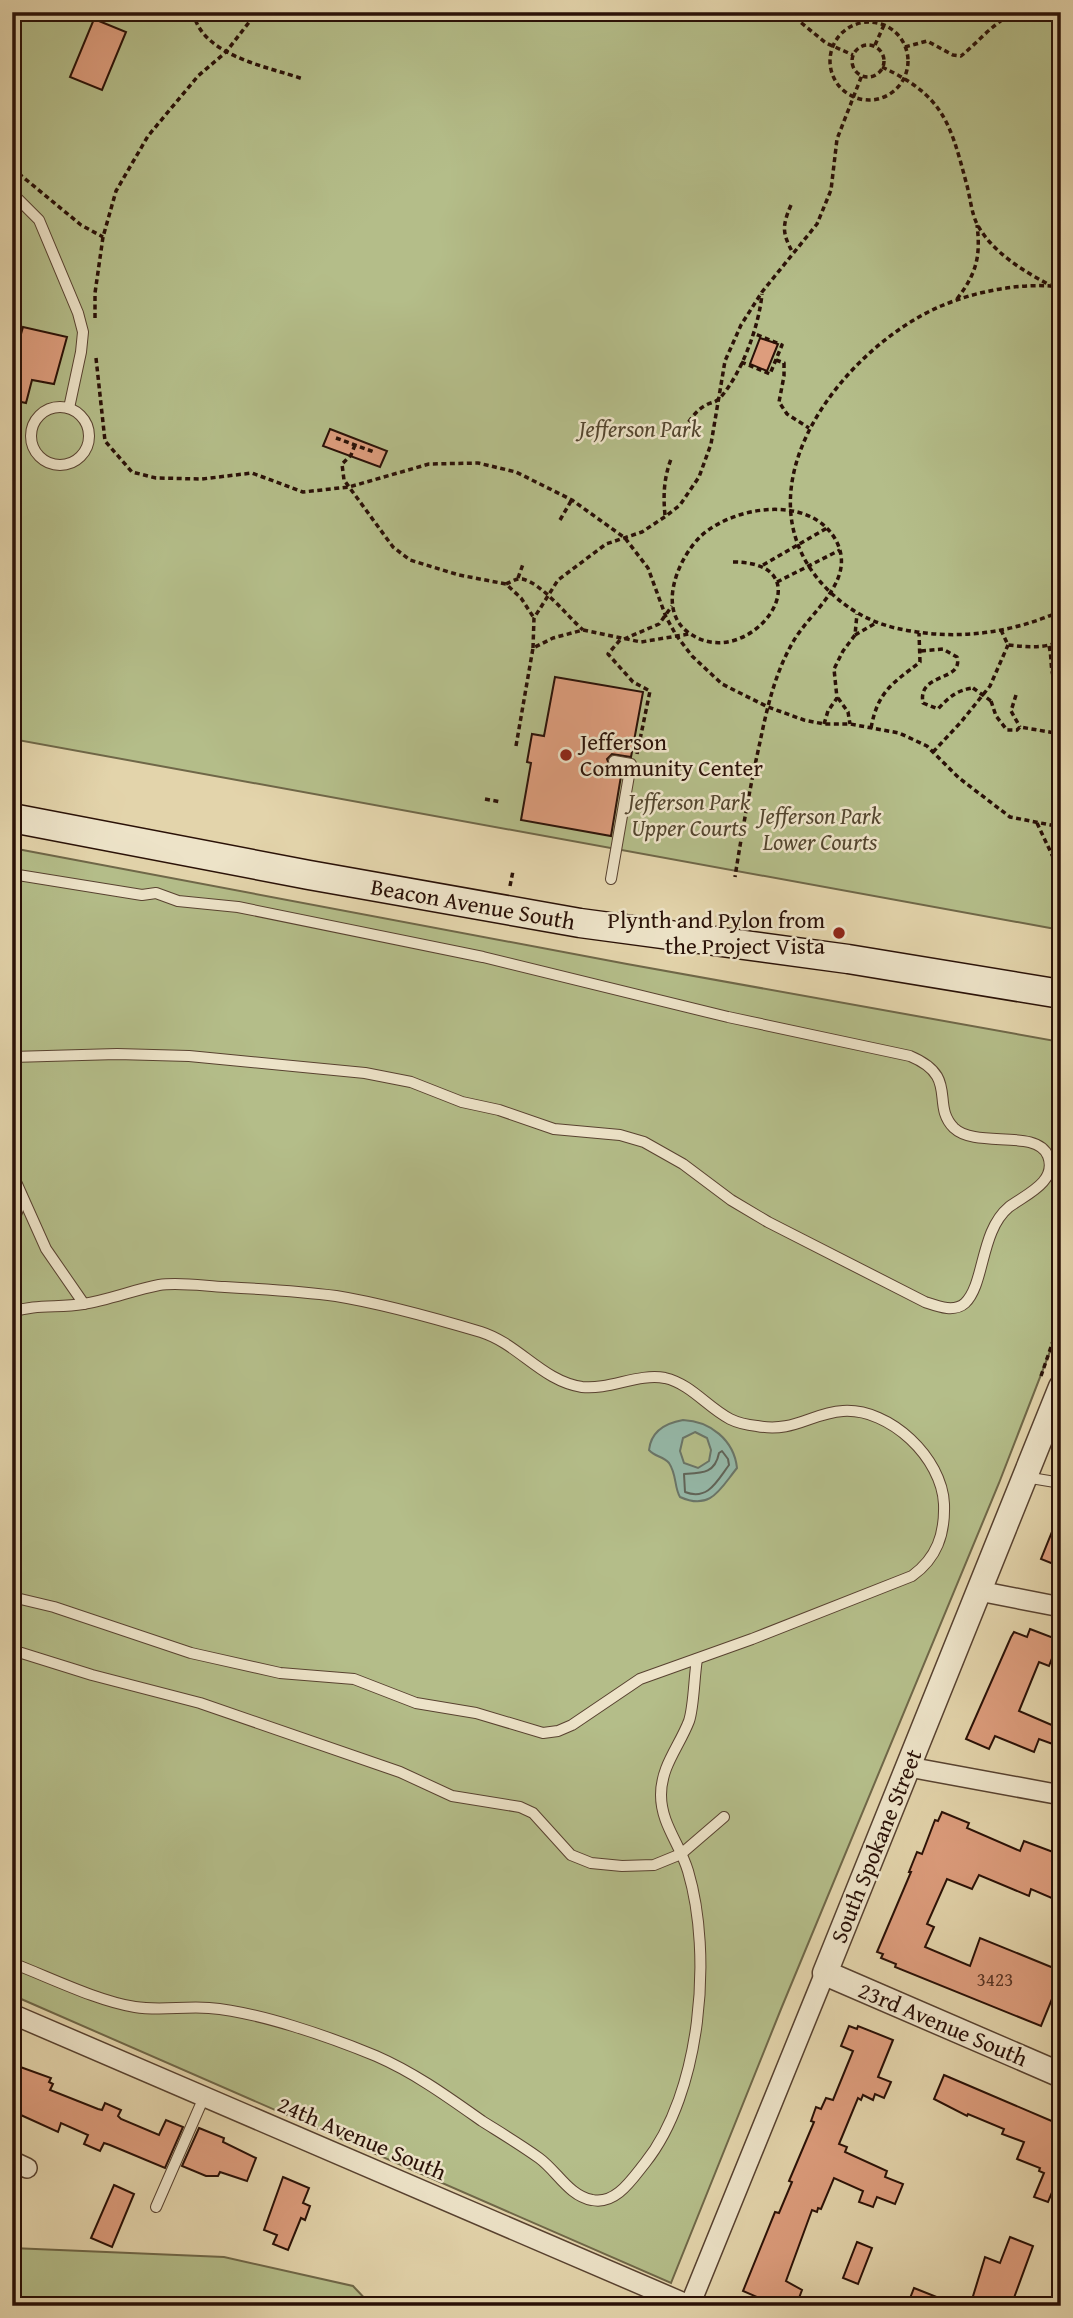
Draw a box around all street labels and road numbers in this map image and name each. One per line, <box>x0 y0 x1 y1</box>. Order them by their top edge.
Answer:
street label: Beacon Avenue South <box>368 869 578 938</box>
street label: South Spokane Street <box>822 1744 929 1948</box>
street label: 23rd Avenue South <box>853 1973 1033 2074</box>
street label: 24th Avenue South <box>273 2087 452 2188</box>

